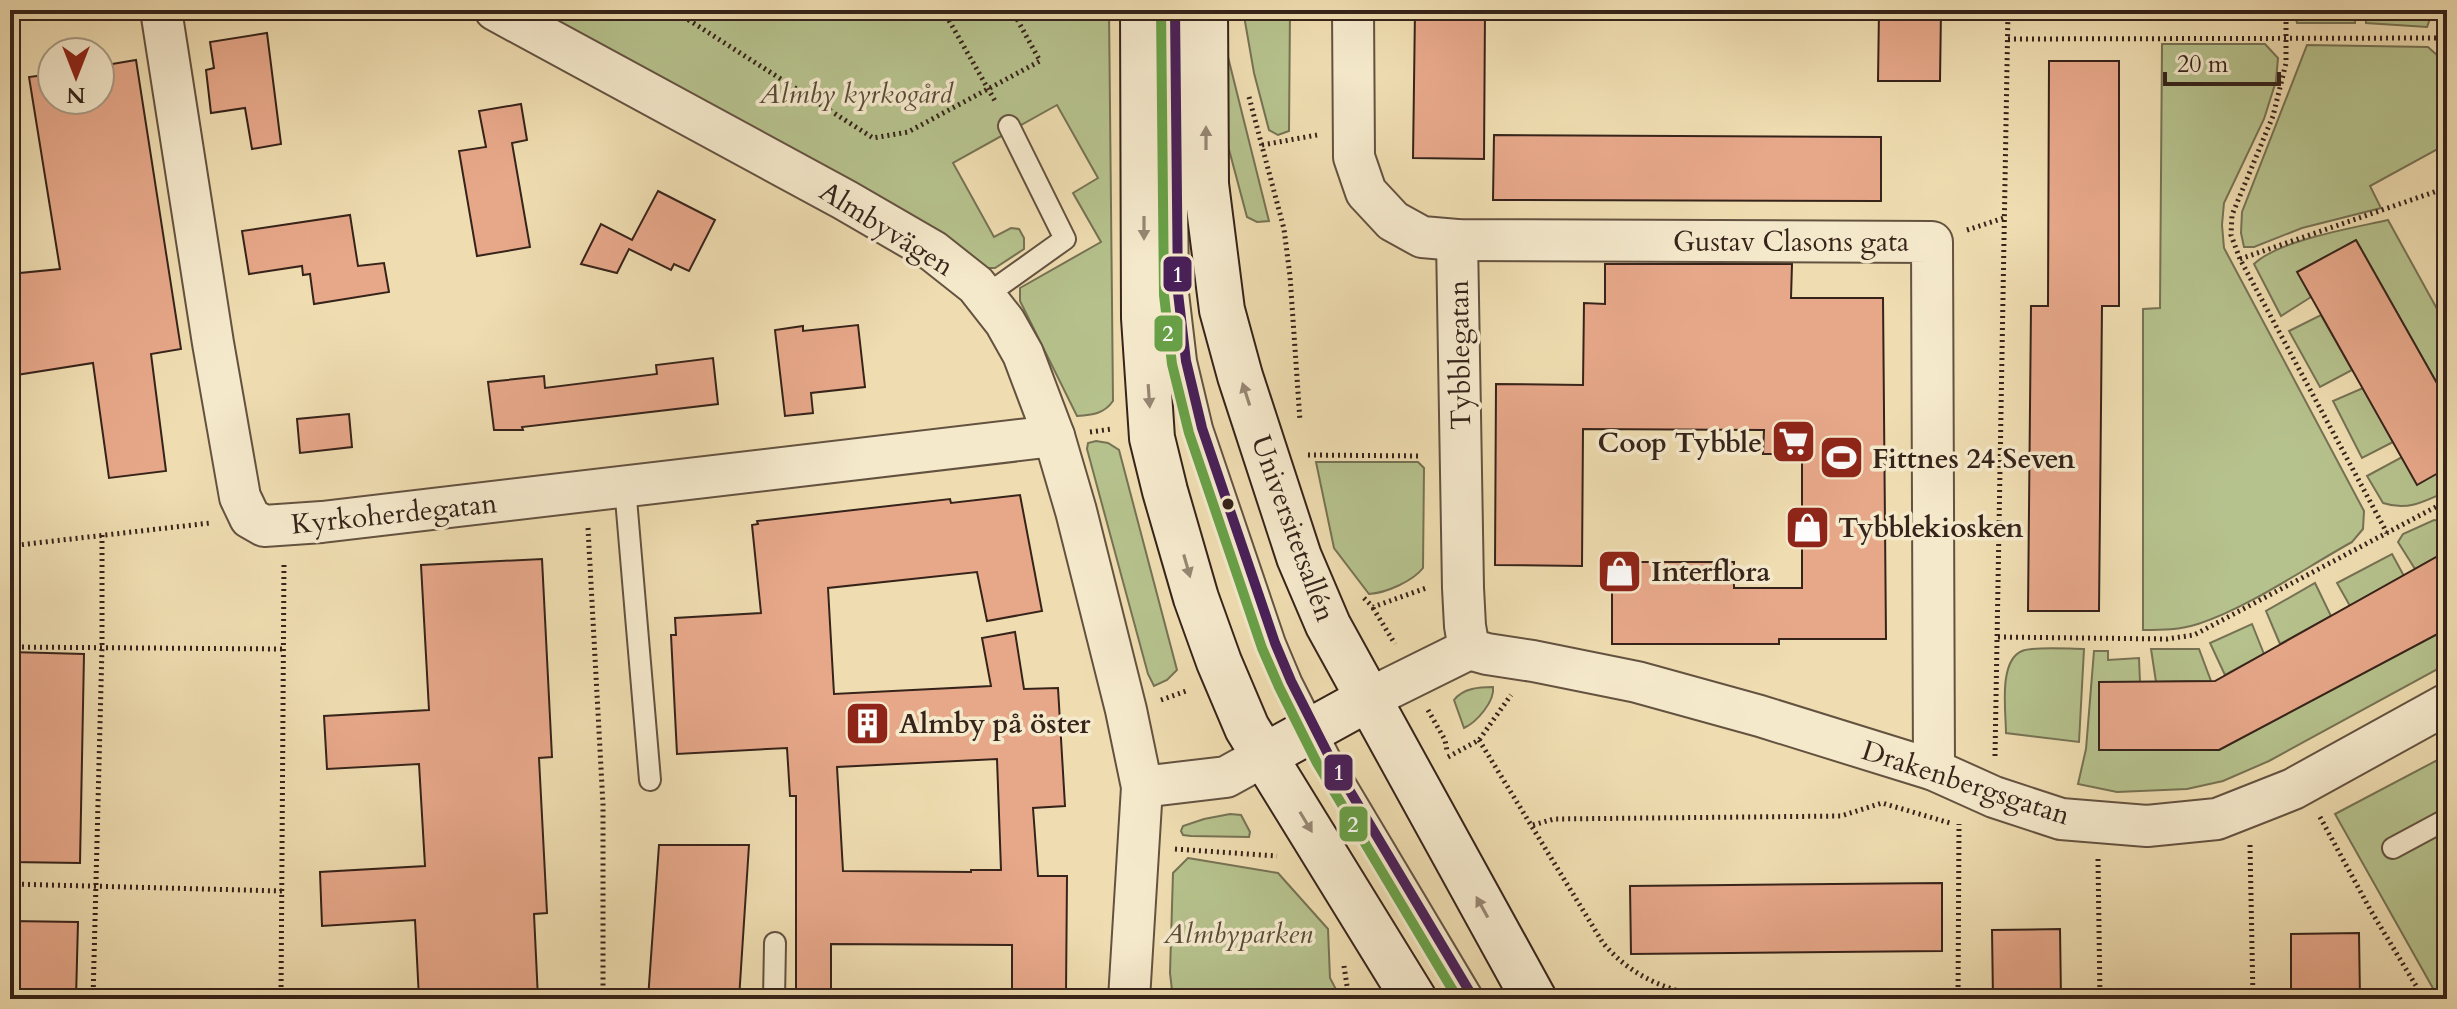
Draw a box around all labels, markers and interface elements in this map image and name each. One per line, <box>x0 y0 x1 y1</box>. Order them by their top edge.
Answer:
north arrow <box>36 36 116 116</box>
scale bar <box>2165 36 2279 86</box>
text: 20 m <box>2177 48 2229 81</box>
park label: Almby kyrkogård <box>758 75 954 113</box>
text: N <box>66 80 86 110</box>
one-way arrow <box>1200 125 1212 150</box>
street label: Almbyvägen <box>812 173 961 285</box>
one-way arrow <box>1138 216 1150 241</box>
street label: Gustav Clasons gata <box>1673 223 1909 261</box>
line badge: 1 <box>1162 255 1193 293</box>
text: 1 <box>1172 260 1184 290</box>
street label: Tybblegatan <box>1440 280 1480 430</box>
line badge: 2 <box>1153 314 1184 353</box>
text: 2 <box>1162 319 1174 349</box>
one-way arrow <box>1239 381 1251 405</box>
one-way arrow <box>1143 384 1156 409</box>
supermarket icon: Coop Tybble <box>1769 418 1817 466</box>
place label: Coop Tybble <box>1598 424 1762 462</box>
street label: Universitetsallén <box>1242 430 1344 627</box>
sports icon: Fittnes 24 Seven <box>1817 434 1865 482</box>
place label: Fittnes 24 Seven <box>1872 440 2075 478</box>
street label: Kyrkoherdegatan <box>289 484 499 544</box>
unlabelled marker <box>1220 496 1236 512</box>
shop icon: Tybblekiosken <box>1783 503 1831 551</box>
place label: Tybblekiosken <box>1838 509 2023 547</box>
shop icon: Interflora <box>1596 547 1644 595</box>
place label: Interflora <box>1651 553 1770 591</box>
one-way arrow <box>1181 554 1194 578</box>
building icon: Almby på öster <box>844 699 892 747</box>
place label: Almby på öster <box>899 705 1091 743</box>
street label: Drakenbergsgatan <box>1857 731 2075 834</box>
line badge: 1 <box>1323 753 1354 792</box>
text: 1 <box>1333 758 1345 788</box>
line badge: 2 <box>1338 805 1369 843</box>
text: 2 <box>1347 810 1359 840</box>
one-way arrow <box>1299 811 1313 833</box>
one-way arrow <box>1475 896 1489 919</box>
park label: Almbyparken <box>1162 915 1313 953</box>

